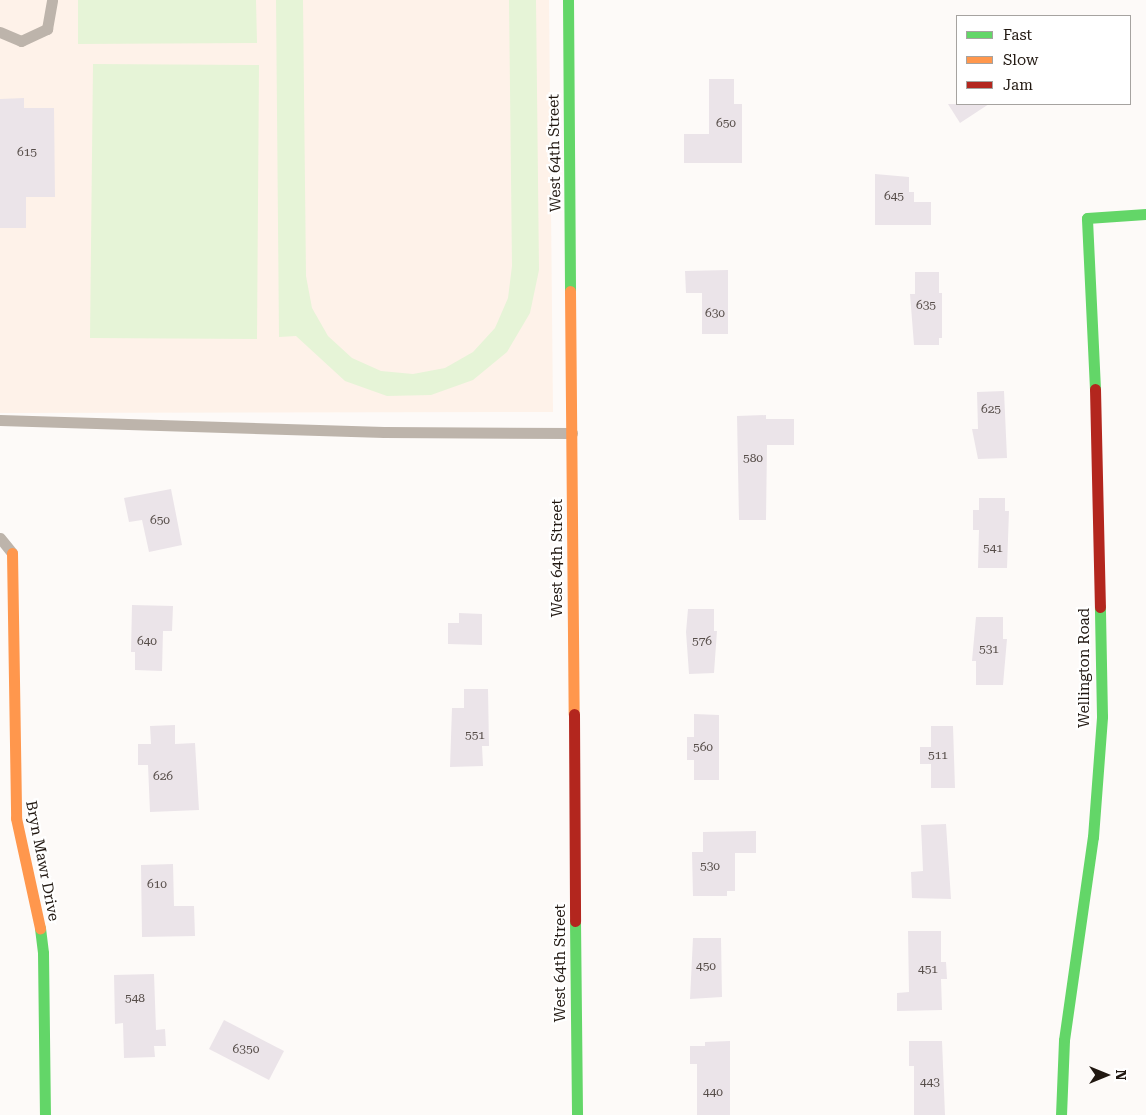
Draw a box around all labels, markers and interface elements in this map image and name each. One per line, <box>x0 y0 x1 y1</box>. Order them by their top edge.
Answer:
legend <box>956 15 1131 105</box>
text: Fast <box>1003 26 1032 44</box>
text: Slow <box>1003 51 1038 69</box>
text: Jam <box>1003 76 1033 94</box>
street label: West 64th Street <box>545 94 565 212</box>
house number: 650 <box>716 117 736 131</box>
house number: 615 <box>17 146 37 160</box>
house number: 645 <box>884 190 904 204</box>
house number: 635 <box>916 299 936 313</box>
house number: 630 <box>705 307 725 321</box>
house number: 625 <box>981 403 1001 417</box>
house number: 580 <box>743 452 763 466</box>
street label: West 64th Street <box>549 499 567 617</box>
house number: 650 <box>150 514 170 528</box>
house number: 541 <box>983 542 1003 556</box>
street label: Wellington Road <box>1076 608 1094 728</box>
house number: 640 <box>137 635 157 649</box>
house number: 576 <box>692 635 712 649</box>
house number: 531 <box>979 643 999 657</box>
house number: 551 <box>465 729 485 743</box>
house number: 560 <box>693 741 713 755</box>
house number: 511 <box>928 749 948 763</box>
house number: 626 <box>153 770 173 784</box>
street label: Bryn Mawr Drive <box>21 799 63 923</box>
house number: 530 <box>700 860 720 874</box>
house number: 610 <box>147 878 167 892</box>
street label: West 64th Street <box>552 904 570 1022</box>
house number: 450 <box>696 960 716 974</box>
house number: 451 <box>918 963 938 977</box>
house number: 548 <box>125 992 145 1006</box>
house number: 6350 <box>233 1043 259 1057</box>
north arrow <box>1081 1050 1131 1100</box>
text: N <box>1113 1070 1129 1080</box>
house number: 443 <box>920 1076 940 1090</box>
house number: 440 <box>703 1086 723 1100</box>

